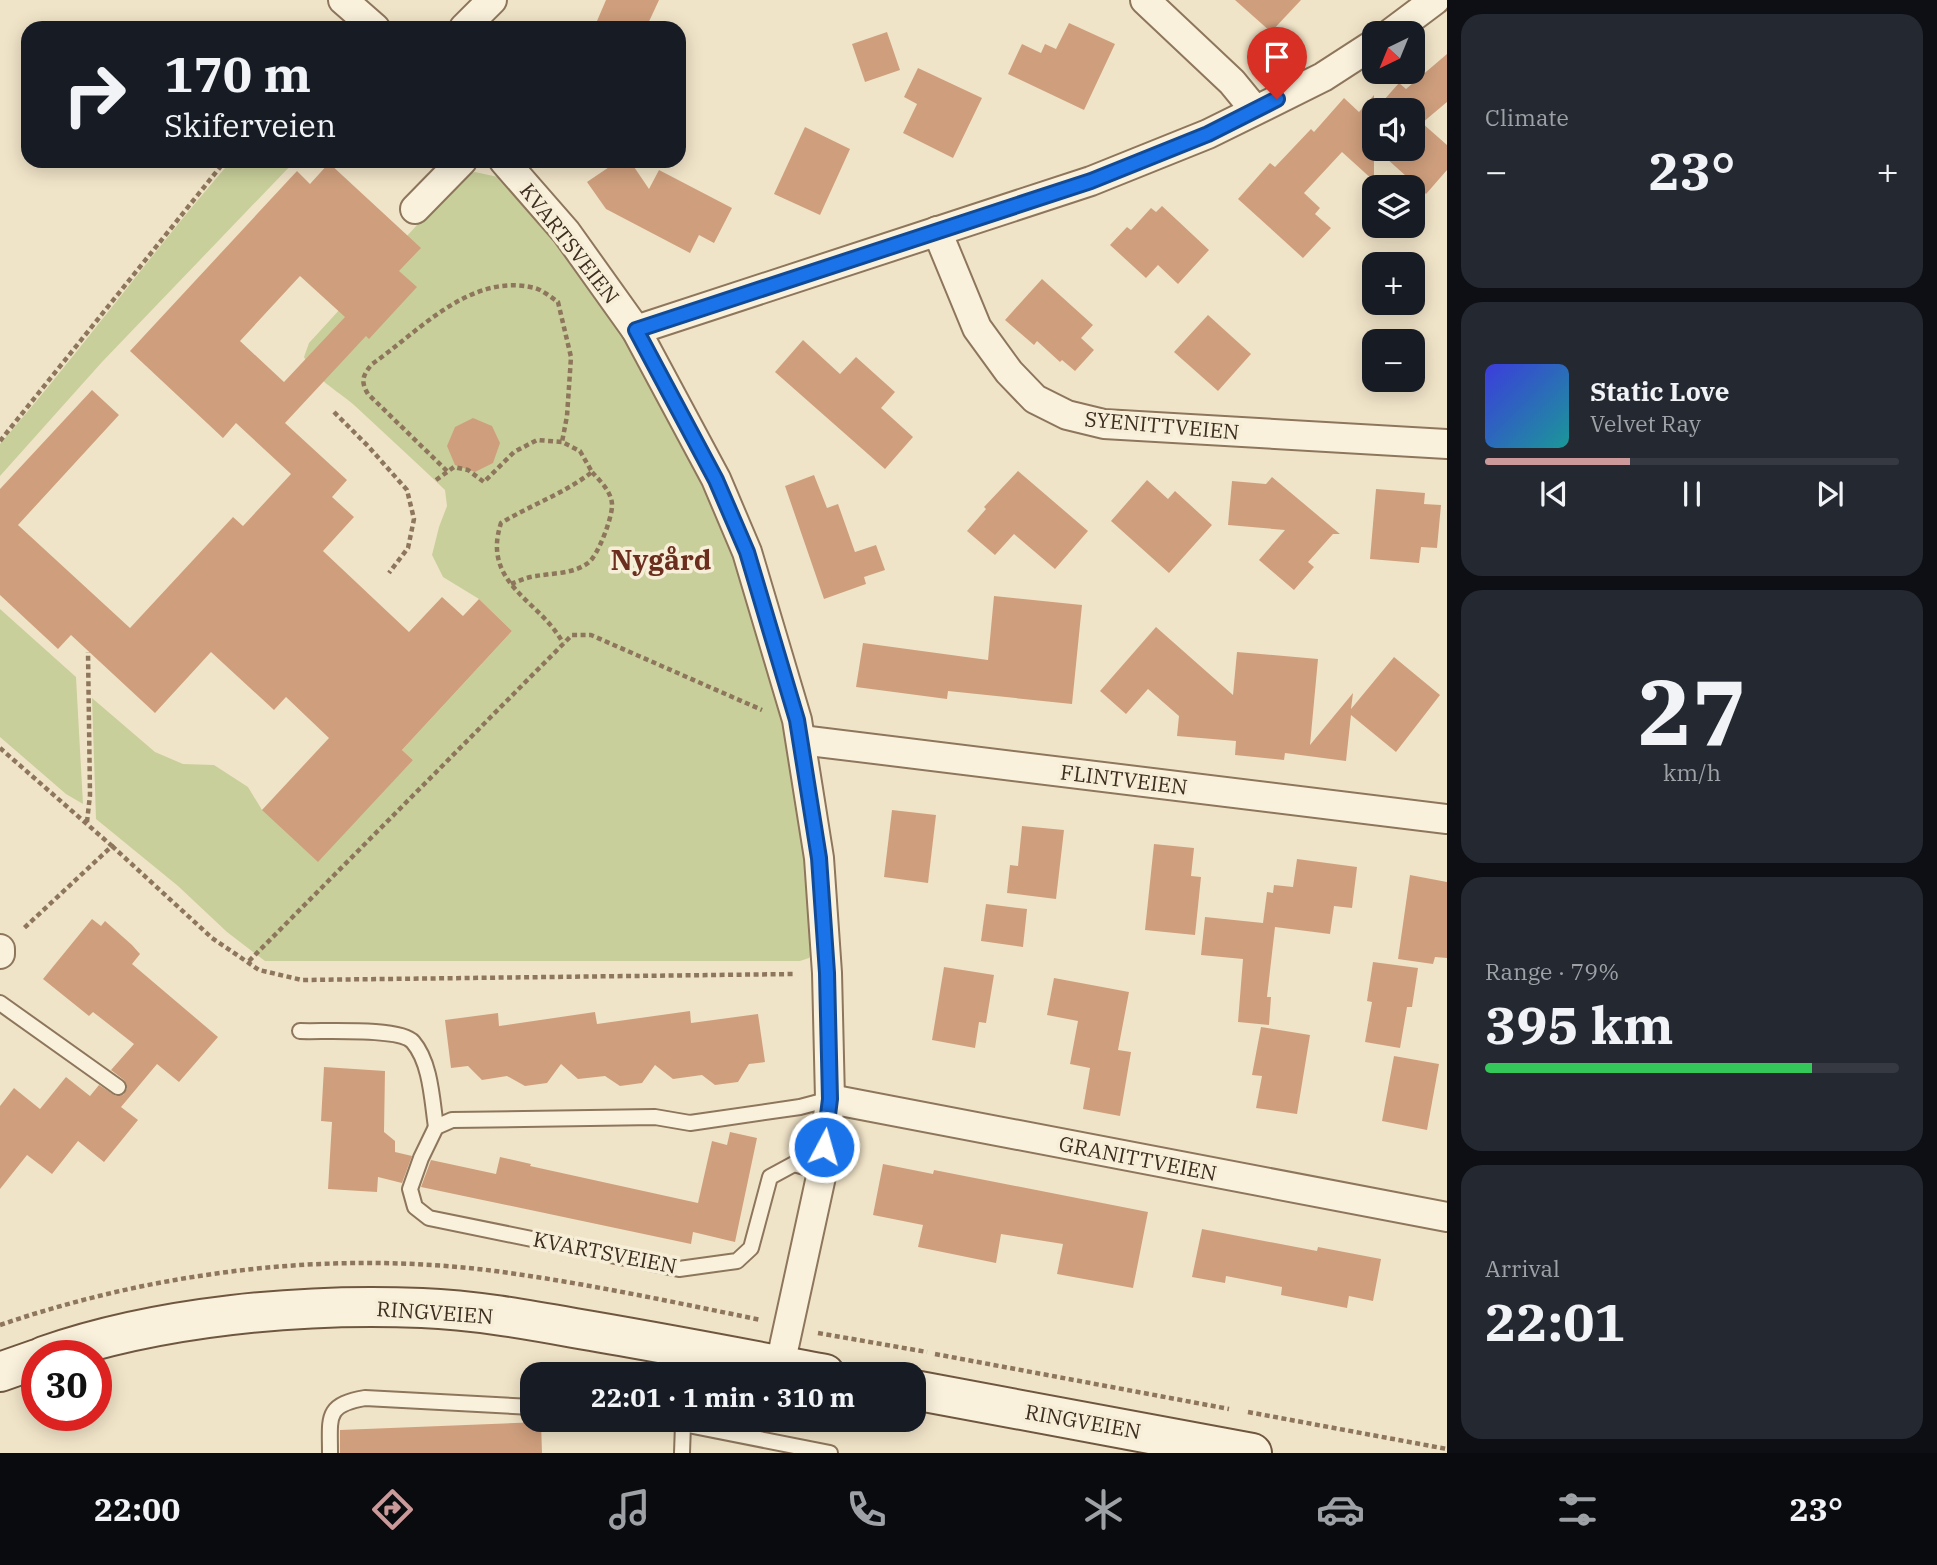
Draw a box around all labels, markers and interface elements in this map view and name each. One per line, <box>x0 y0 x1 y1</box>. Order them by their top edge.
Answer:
north arrow <box>1362 21 1424 84</box>
map controls <box>1362 21 1425 392</box>
pin <box>1247 27 1307 99</box>
icon: arrive <box>1258 38 1296 76</box>
text: 170 m <box>164 42 311 105</box>
icon: right <box>49 49 140 140</box>
button: sound <box>1362 98 1425 161</box>
text: Climate <box>1485 102 1569 132</box>
text: Skiferveien <box>164 104 336 146</box>
text: 23° <box>1649 137 1735 204</box>
text: − <box>1485 146 1508 195</box>
text: + <box>1876 146 1899 195</box>
button: layers <box>1362 175 1425 238</box>
street label: KVARTSVEIEN <box>514 177 626 309</box>
button: + <box>1362 252 1425 315</box>
button: − <box>1362 329 1425 392</box>
text: Static Love <box>1590 374 1729 408</box>
street label: SYENITTVEIEN <box>1083 404 1241 446</box>
text: Velvet Ray <box>1590 408 1701 438</box>
icon: previous <box>1535 475 1573 513</box>
icon: pause <box>1673 475 1711 513</box>
icon: next <box>1811 475 1849 513</box>
district label: Nygård <box>610 541 712 578</box>
text: 27 <box>1637 652 1747 770</box>
street label: FLINTVEIEN <box>1059 757 1189 801</box>
text: km/h <box>1663 757 1721 787</box>
text: Range · 79% <box>1485 956 1619 986</box>
text: 395 km <box>1485 991 1674 1058</box>
position arrow <box>787 1110 861 1184</box>
street label: GRANITTVEIEN <box>1057 1129 1219 1187</box>
street label: KVARTSVEIEN <box>531 1224 679 1280</box>
text: Arrival <box>1485 1253 1560 1283</box>
text: 22:01 <box>1485 1288 1626 1355</box>
street label: RINGVEIEN <box>376 1294 494 1330</box>
speed limit sign: 30 <box>21 1340 112 1431</box>
text: 22:01 · 1 min · 310 m <box>591 1380 855 1414</box>
street label: RINGVEIEN <box>1023 1397 1143 1445</box>
icon: directions <box>368 1485 417 1534</box>
icon: music <box>605 1485 654 1534</box>
icon: phone <box>842 1485 891 1534</box>
icon: climate <box>1079 1485 1128 1534</box>
icon: car <box>1316 1485 1365 1534</box>
icon: filters <box>1553 1485 1602 1534</box>
text: 22:00 <box>94 1488 180 1530</box>
text: 23° <box>1790 1488 1843 1530</box>

